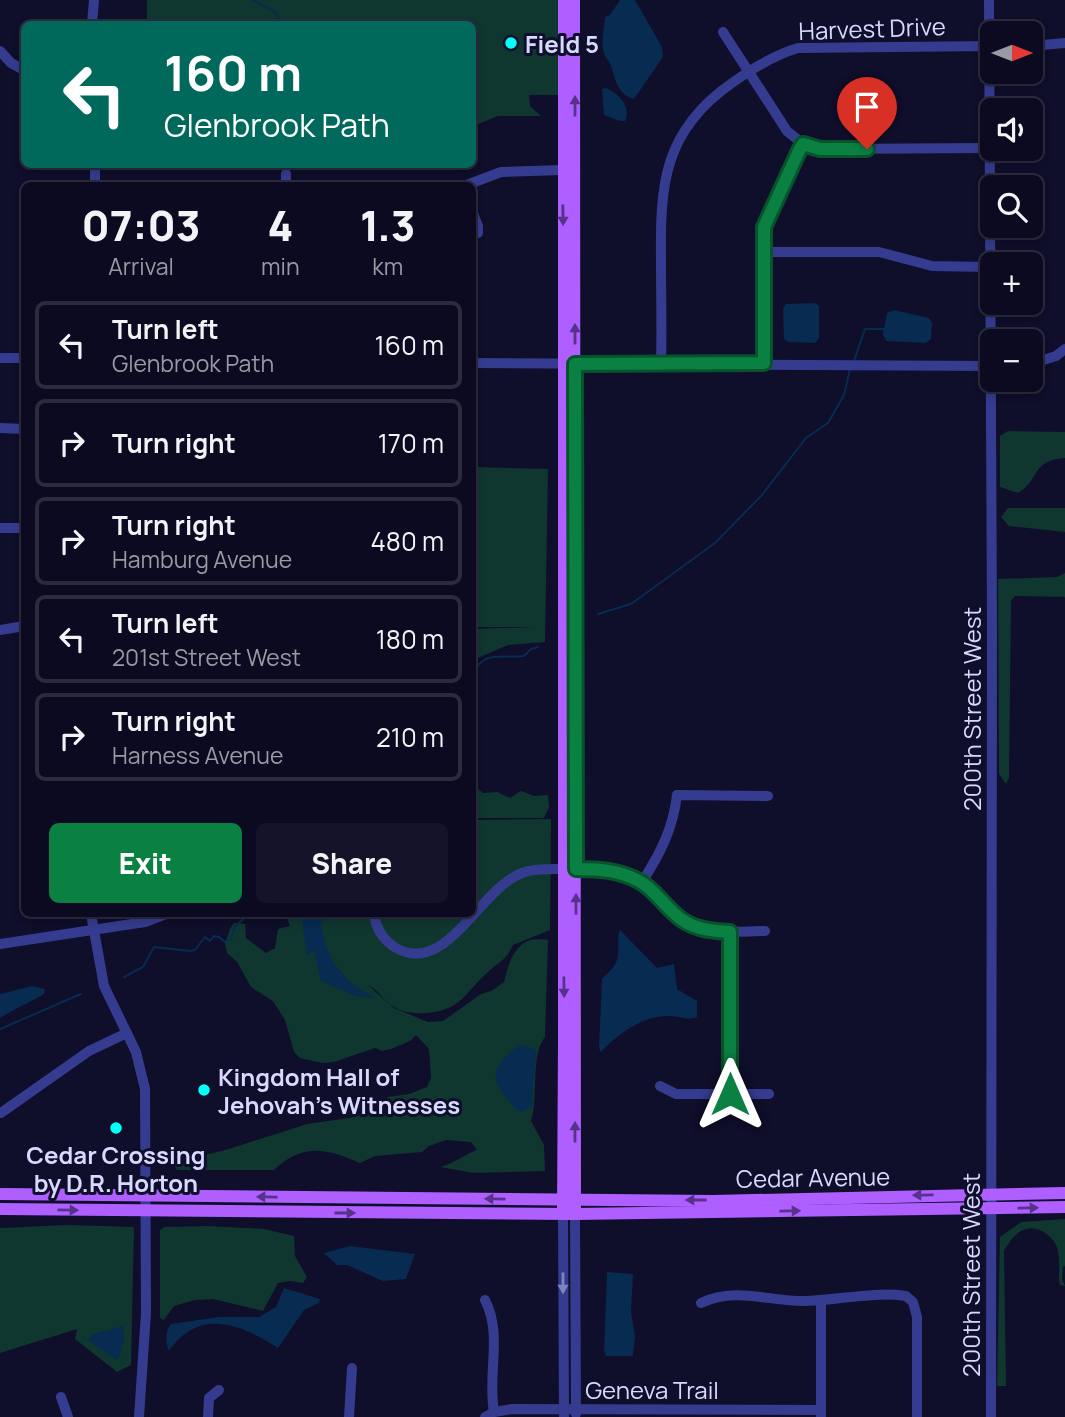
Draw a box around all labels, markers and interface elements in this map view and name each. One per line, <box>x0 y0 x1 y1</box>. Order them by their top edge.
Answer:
street label: Harvest Drive <box>798 9 946 47</box>
north arrow <box>980 21 1043 84</box>
map controls <box>980 21 1043 392</box>
place label: Field 5 <box>525 27 599 60</box>
marker: Field 5 <box>503 35 519 51</box>
text: 160 m <box>164 39 302 106</box>
icon: left <box>49 49 140 140</box>
pin <box>837 77 897 149</box>
icon: arrive <box>848 88 886 126</box>
one-way arrow <box>569 95 581 117</box>
button: sound <box>980 98 1043 161</box>
text: Glenbrook Path <box>164 103 390 147</box>
button: search <box>980 175 1043 238</box>
text: 07:03 <box>81 196 201 254</box>
text: 4 <box>267 196 293 254</box>
text: 1.3 <box>360 196 416 254</box>
one-way arrow <box>557 204 569 226</box>
text: Arrival <box>108 250 174 282</box>
text: min <box>261 250 300 282</box>
text: km <box>372 250 403 282</box>
button: + <box>980 252 1043 315</box>
text: Turn left <box>112 311 219 347</box>
one-way arrow <box>569 322 581 344</box>
icon: left <box>53 326 91 364</box>
text: 160 m <box>375 327 444 363</box>
button: − <box>980 329 1043 392</box>
text: Glenbrook Path <box>112 347 274 379</box>
icon: right <box>53 424 91 462</box>
text: Turn right <box>112 425 236 461</box>
text: 170 m <box>378 425 444 461</box>
text: Turn right <box>112 507 236 543</box>
icon: right <box>53 522 91 560</box>
text: 480 m <box>370 523 444 559</box>
text: Hamburg Avenue <box>112 543 292 575</box>
text: Turn left <box>112 605 219 641</box>
street label: 200th Street West <box>955 607 988 811</box>
icon: left <box>53 620 91 658</box>
text: 180 m <box>376 621 444 657</box>
text: 201st Street West <box>112 641 301 673</box>
text: Turn right <box>112 703 236 739</box>
icon: right <box>53 718 91 756</box>
text: 210 m <box>376 719 444 755</box>
text: Harness Avenue <box>112 739 283 771</box>
button: Exit <box>49 823 242 903</box>
button: Share <box>256 823 448 903</box>
one-way arrow <box>570 893 582 915</box>
one-way arrow <box>558 976 569 998</box>
position arrow <box>693 1057 767 1131</box>
place label: Kingdom Hall of Jehovah's Witnesses <box>218 1060 460 1121</box>
marker: Kingdom Hall of Jehovah's Witnesses <box>196 1082 212 1098</box>
marker: Cedar Crossing by D.R. Horton <box>108 1120 124 1136</box>
one-way arrow <box>570 1120 581 1142</box>
place label: Cedar Crossing by D.R. Horton <box>26 1138 206 1199</box>
street label: Cedar Avenue <box>736 1159 890 1195</box>
street label: 200th Street West <box>954 1173 987 1377</box>
one-way arrow <box>912 1189 934 1201</box>
one-way arrow <box>256 1191 278 1203</box>
one-way arrow <box>483 1193 505 1205</box>
one-way arrow <box>684 1194 706 1206</box>
one-way arrow <box>1017 1202 1039 1214</box>
one-way arrow <box>57 1204 79 1216</box>
one-way arrow <box>779 1206 801 1217</box>
one-way arrow <box>334 1207 356 1219</box>
one-way arrow <box>557 1272 569 1294</box>
street label: Geneva Trail <box>585 1373 719 1406</box>

